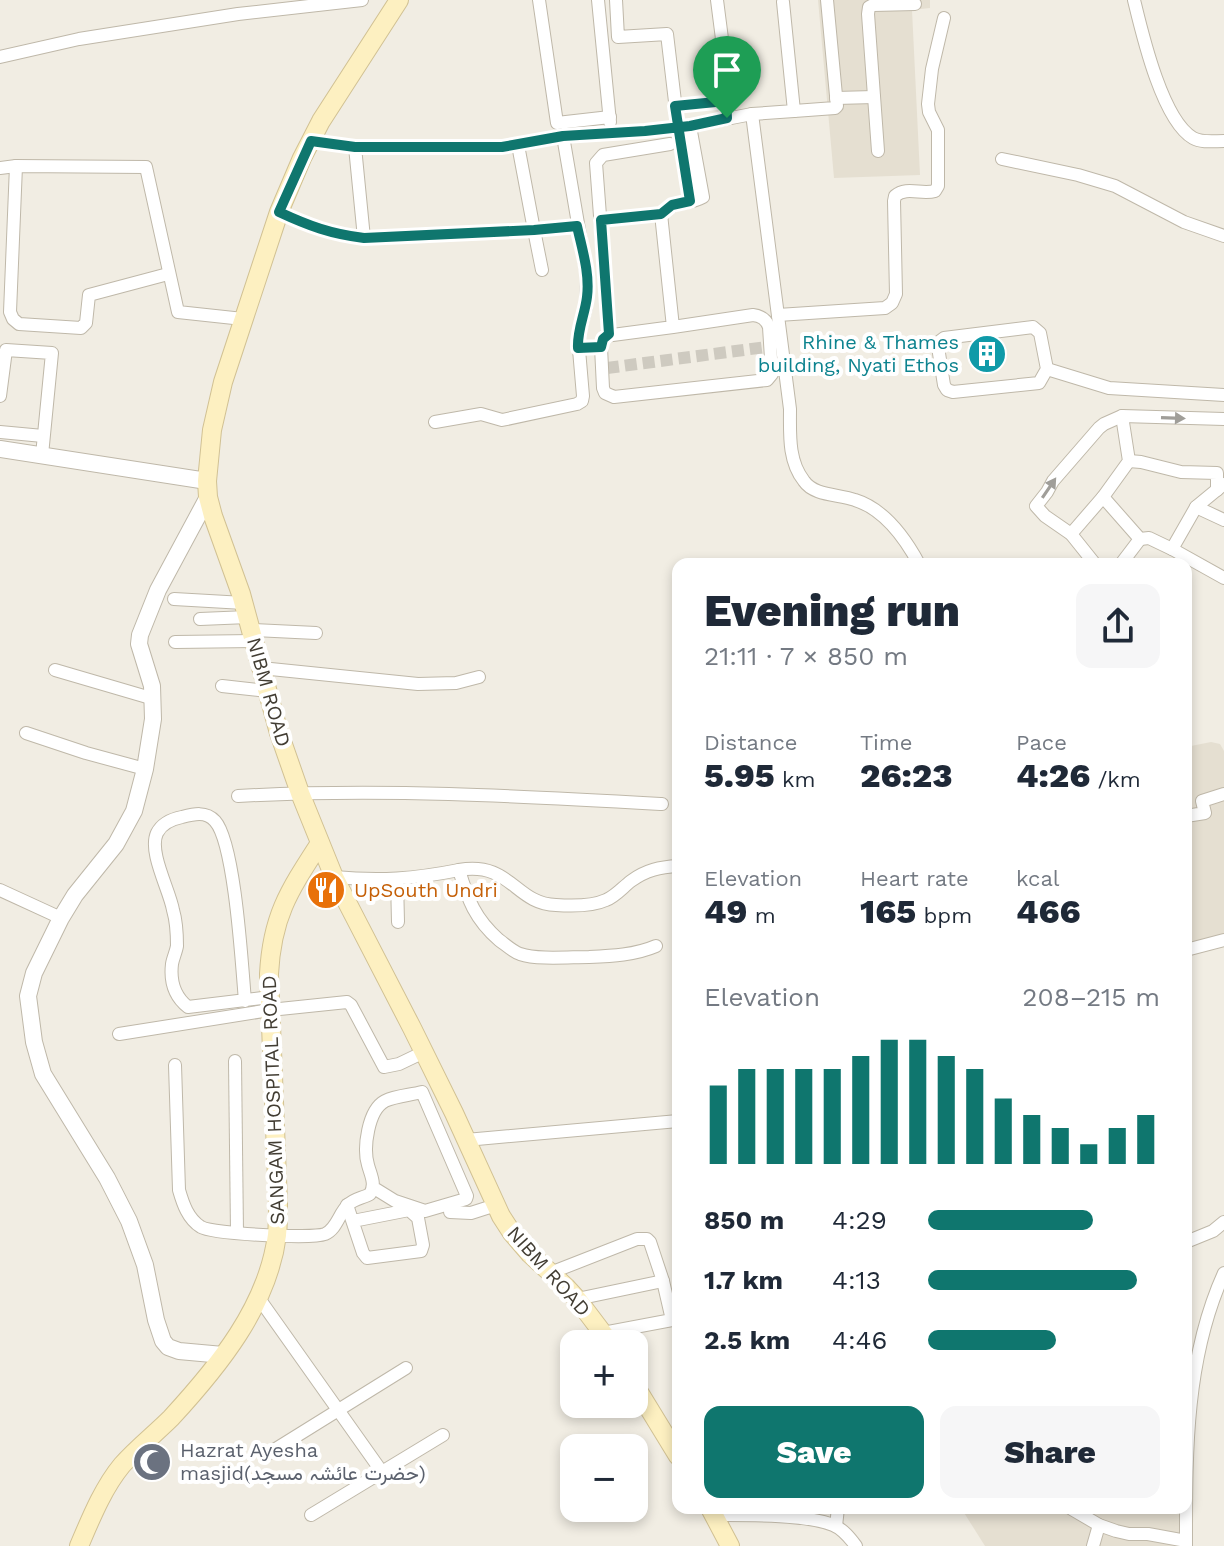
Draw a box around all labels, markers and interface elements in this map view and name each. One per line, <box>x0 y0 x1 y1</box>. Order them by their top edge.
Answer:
pin <box>693 36 761 118</box>
icon: arrive <box>705 48 749 92</box>
place label: Rhine & Thames building, Nyati Ethos <box>758 330 959 377</box>
building icon: Rhine & Thames building, Nyati Ethos <box>966 333 1008 375</box>
one-way arrow <box>1161 411 1186 424</box>
one-way arrow <box>1042 477 1057 498</box>
button: share <box>1076 584 1160 668</box>
text: Evening run <box>704 585 960 637</box>
street label: NIBM ROAD <box>242 634 296 750</box>
text: 21:11 · 7 × 850 m <box>704 641 908 671</box>
text: Distance <box>704 730 798 755</box>
text: Time <box>860 730 912 755</box>
text: Pace <box>1016 730 1067 755</box>
text: 5.95 <box>704 755 774 795</box>
text: 26:23 <box>860 755 953 795</box>
text: 4:26 <box>1016 755 1090 795</box>
text: km <box>774 767 815 792</box>
text: /km <box>1090 767 1141 792</box>
text: Elevation <box>704 866 802 891</box>
text: Heart rate <box>860 866 969 891</box>
text: kcal <box>1016 866 1060 891</box>
restaurant icon: UpSouth Undri <box>305 869 347 911</box>
place label: UpSouth Undri <box>354 878 498 902</box>
text: 49 <box>704 891 747 931</box>
text: 165 <box>860 891 916 931</box>
text: 466 <box>1016 891 1081 931</box>
text: m <box>747 903 776 928</box>
text: bpm <box>916 903 972 928</box>
street label: SANGAM HOSPITAL ROAD <box>257 975 289 1225</box>
text: Elevation <box>704 982 820 1012</box>
text: 208–215 m <box>1022 982 1160 1012</box>
text: 850 m <box>704 1205 784 1235</box>
text: 4:29 <box>832 1205 887 1235</box>
street label: NIBM ROAD <box>502 1221 596 1321</box>
text: 1.7 km <box>704 1265 783 1295</box>
text: 4:13 <box>832 1265 881 1295</box>
text: 2.5 km <box>704 1325 790 1355</box>
text: 4:46 <box>832 1325 887 1355</box>
map controls <box>560 1330 648 1522</box>
button: + <box>560 1330 648 1418</box>
button: Save <box>704 1406 924 1498</box>
button: Share <box>940 1406 1160 1498</box>
button: − <box>560 1434 648 1522</box>
place label: Hazrat Ayesha masjid(حضرت عائشہ مسجد) <box>180 1438 426 1486</box>
mosque icon: Hazrat Ayesha masjid(حضرت عائشہ مسجد) <box>131 1441 173 1483</box>

